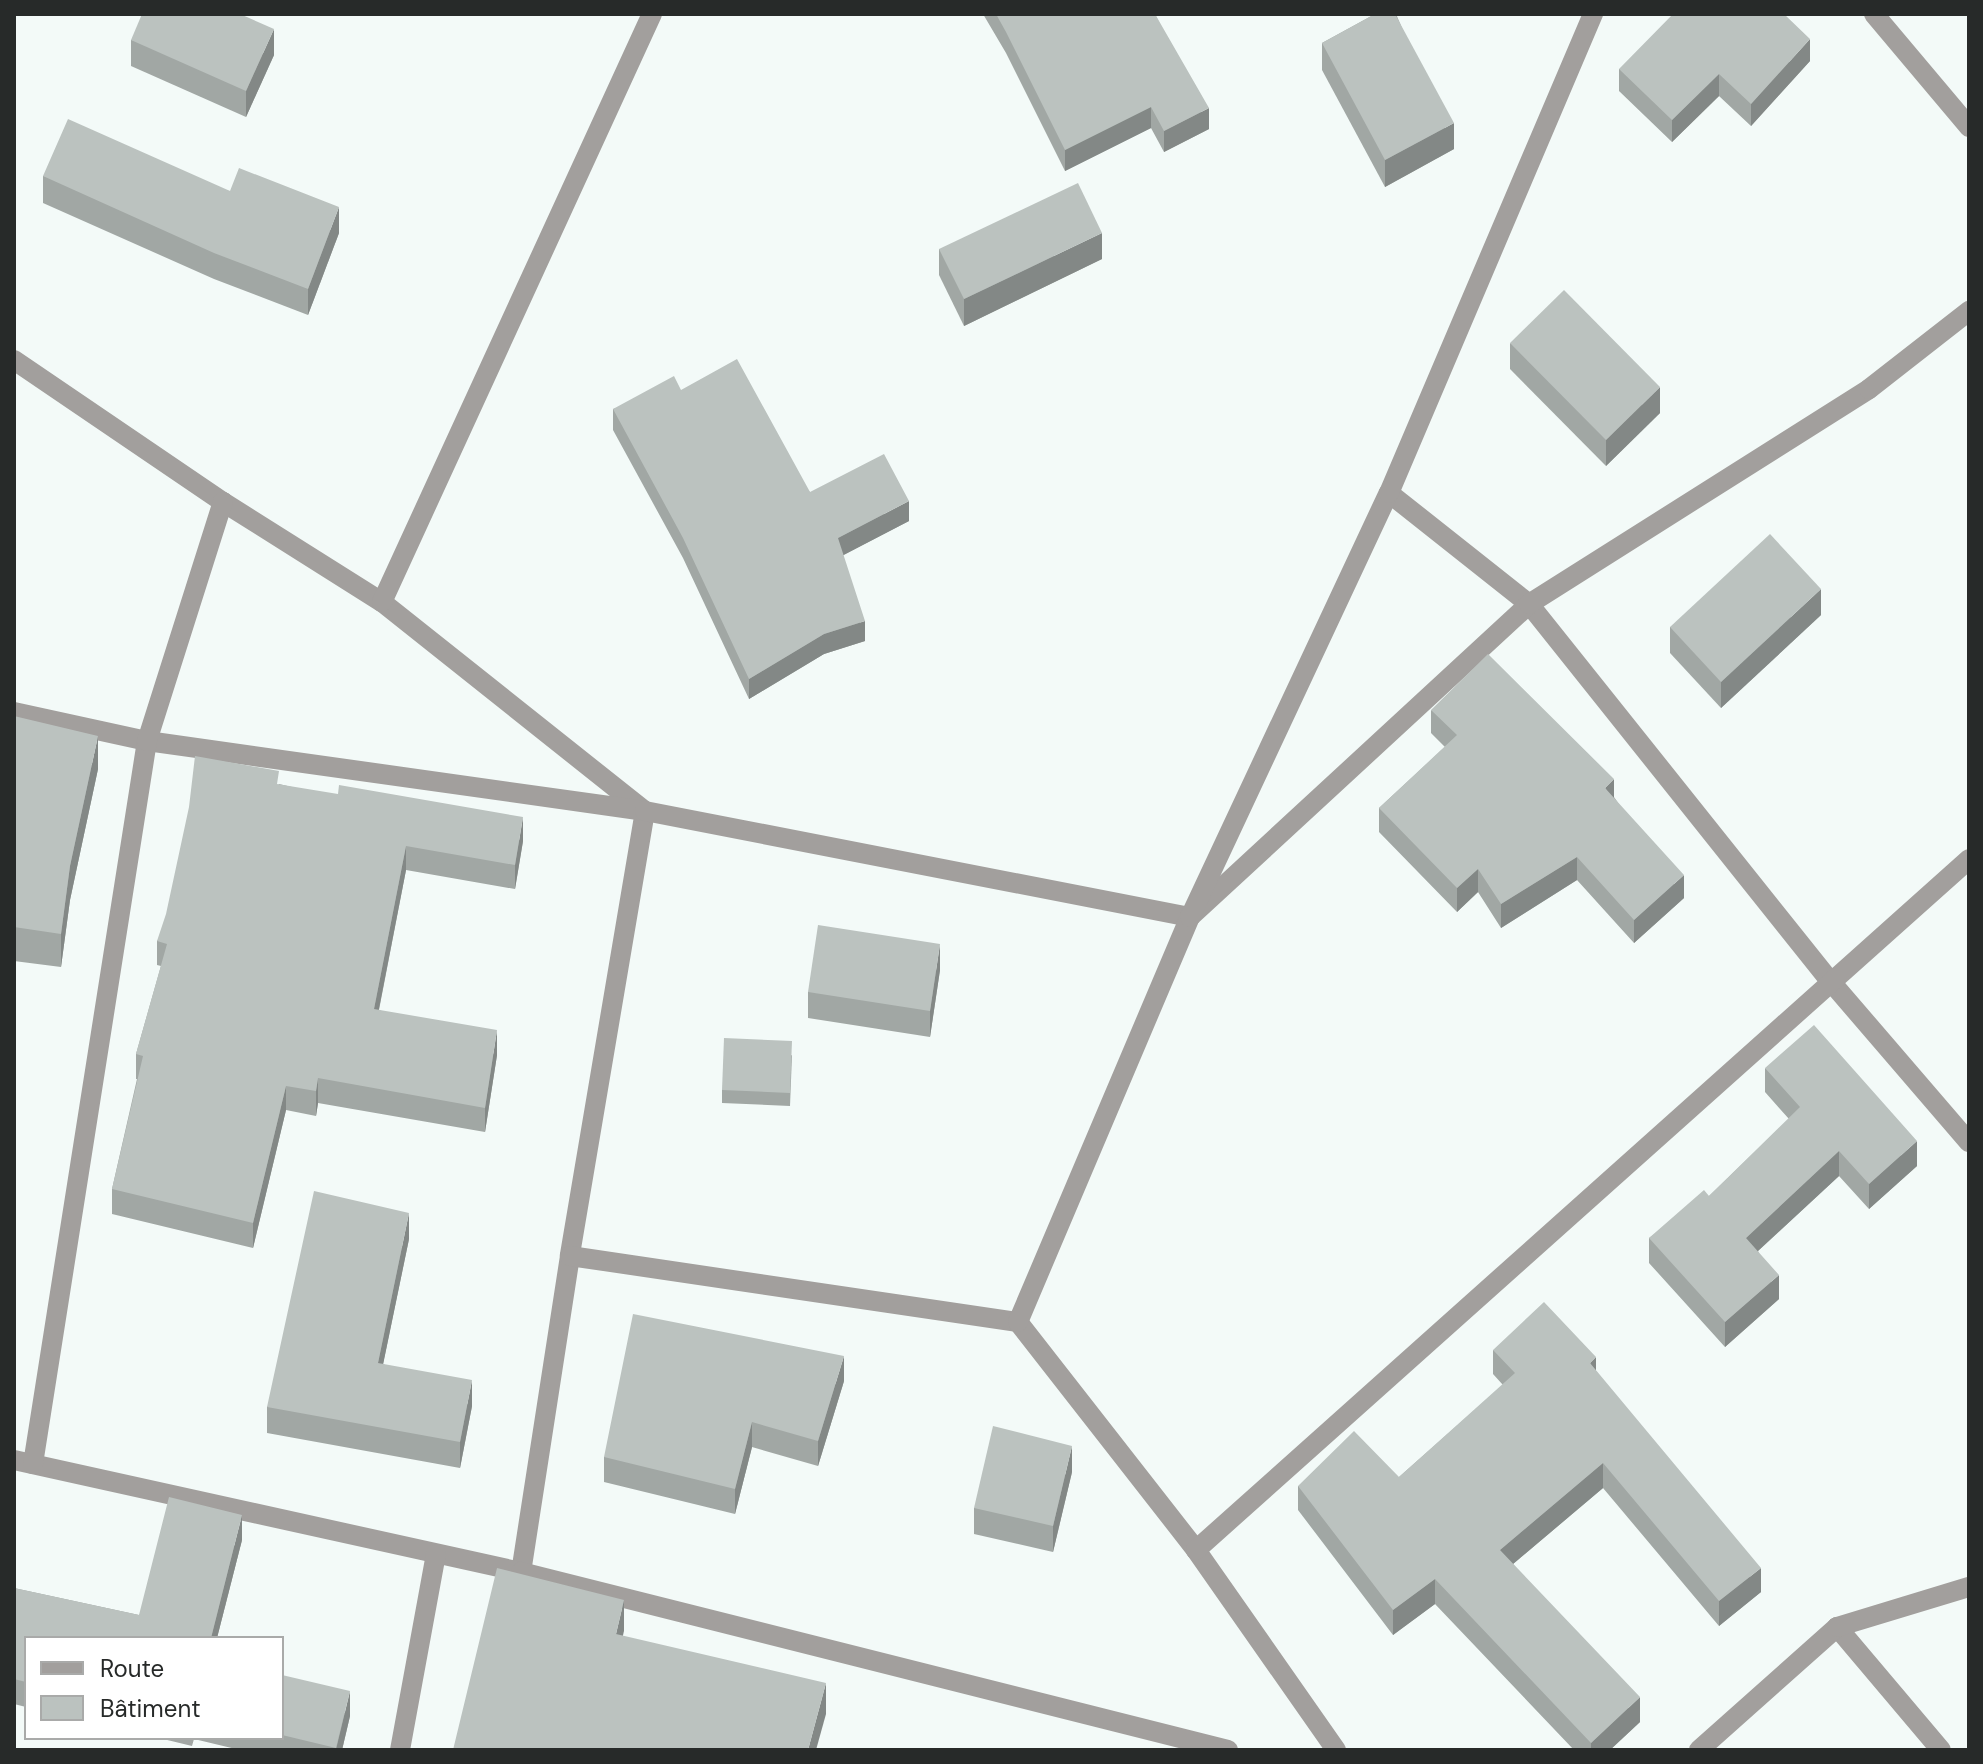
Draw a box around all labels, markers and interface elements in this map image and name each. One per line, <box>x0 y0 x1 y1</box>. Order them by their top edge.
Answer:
legend <box>24 1636 284 1740</box>
text: Route <box>100 1653 164 1684</box>
text: Bâtiment <box>100 1693 201 1724</box>

